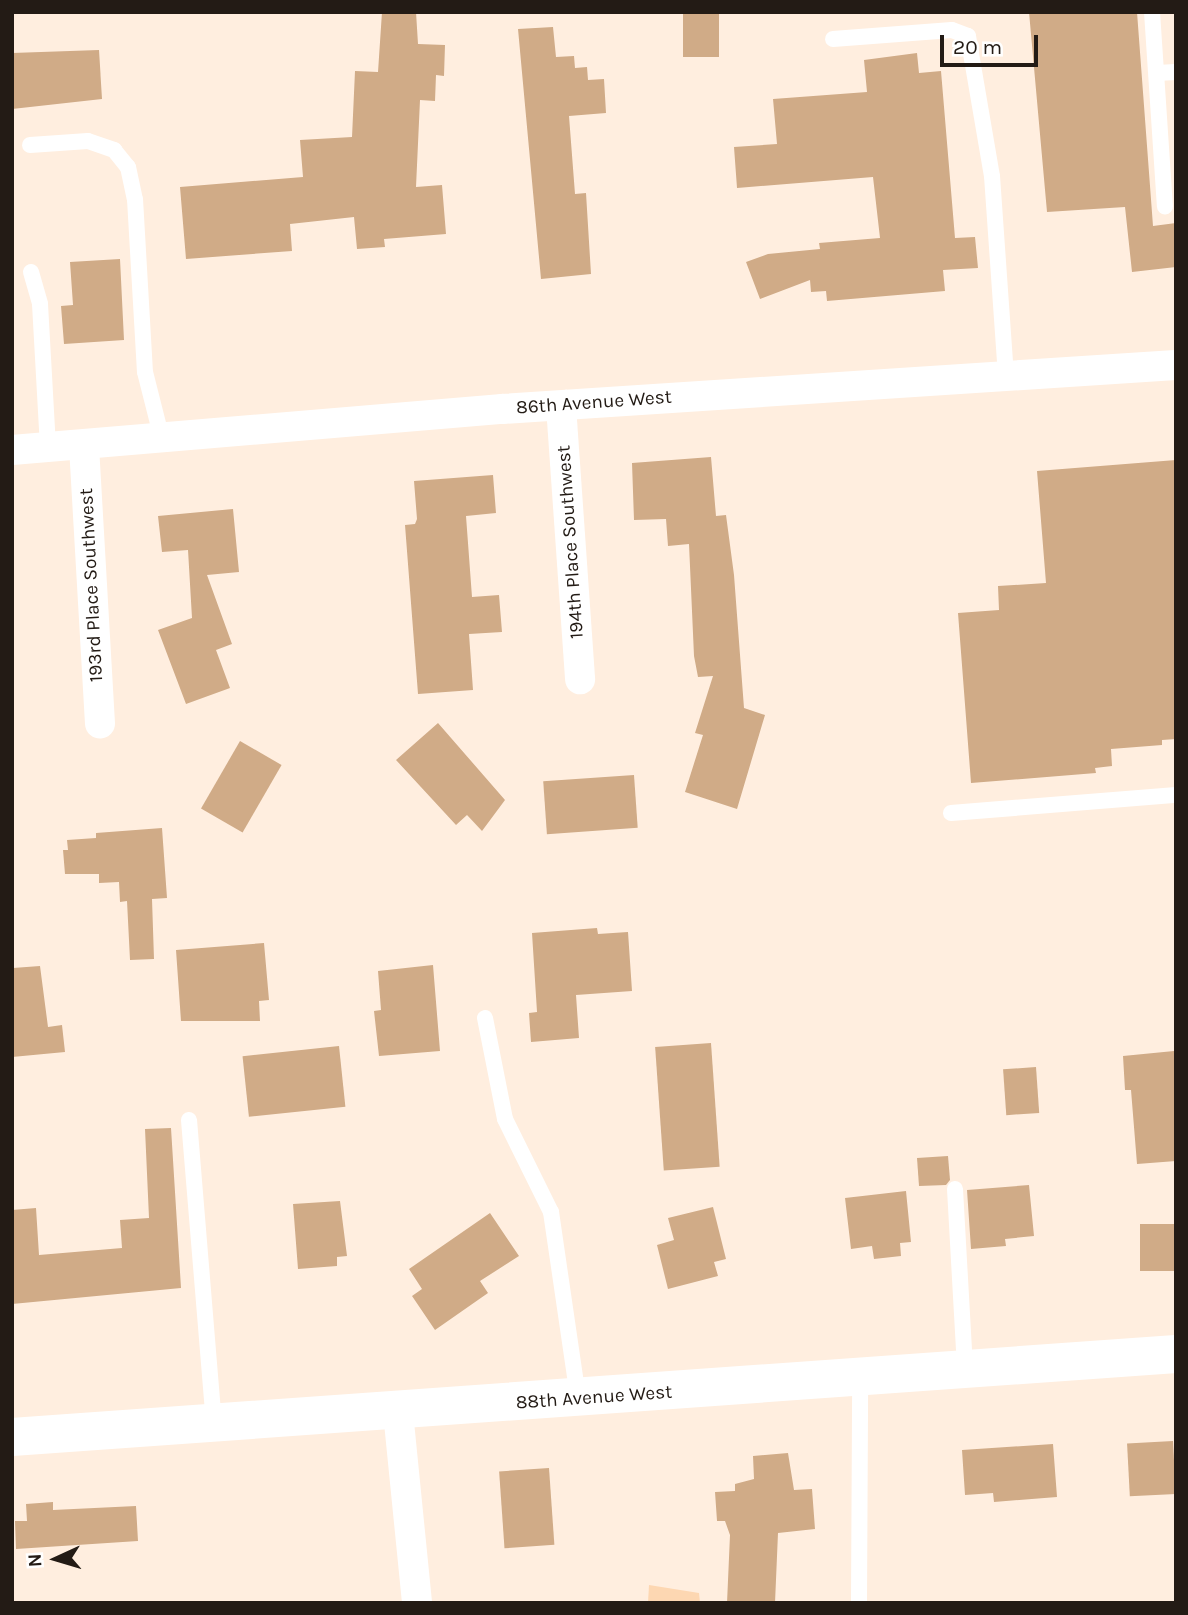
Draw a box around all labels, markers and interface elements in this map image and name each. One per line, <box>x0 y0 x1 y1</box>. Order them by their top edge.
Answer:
scale bar <box>943 21 1041 65</box>
text: 20 m <box>953 35 1002 59</box>
street label: 86th Avenue West <box>515 386 673 420</box>
street label: 194th Place Southwest <box>553 444 589 640</box>
street label: 193rd Place Southwest <box>76 487 108 683</box>
street label: 88th Avenue West <box>515 1381 673 1415</box>
north arrow <box>21 1524 91 1594</box>
text: N <box>24 1553 46 1568</box>

